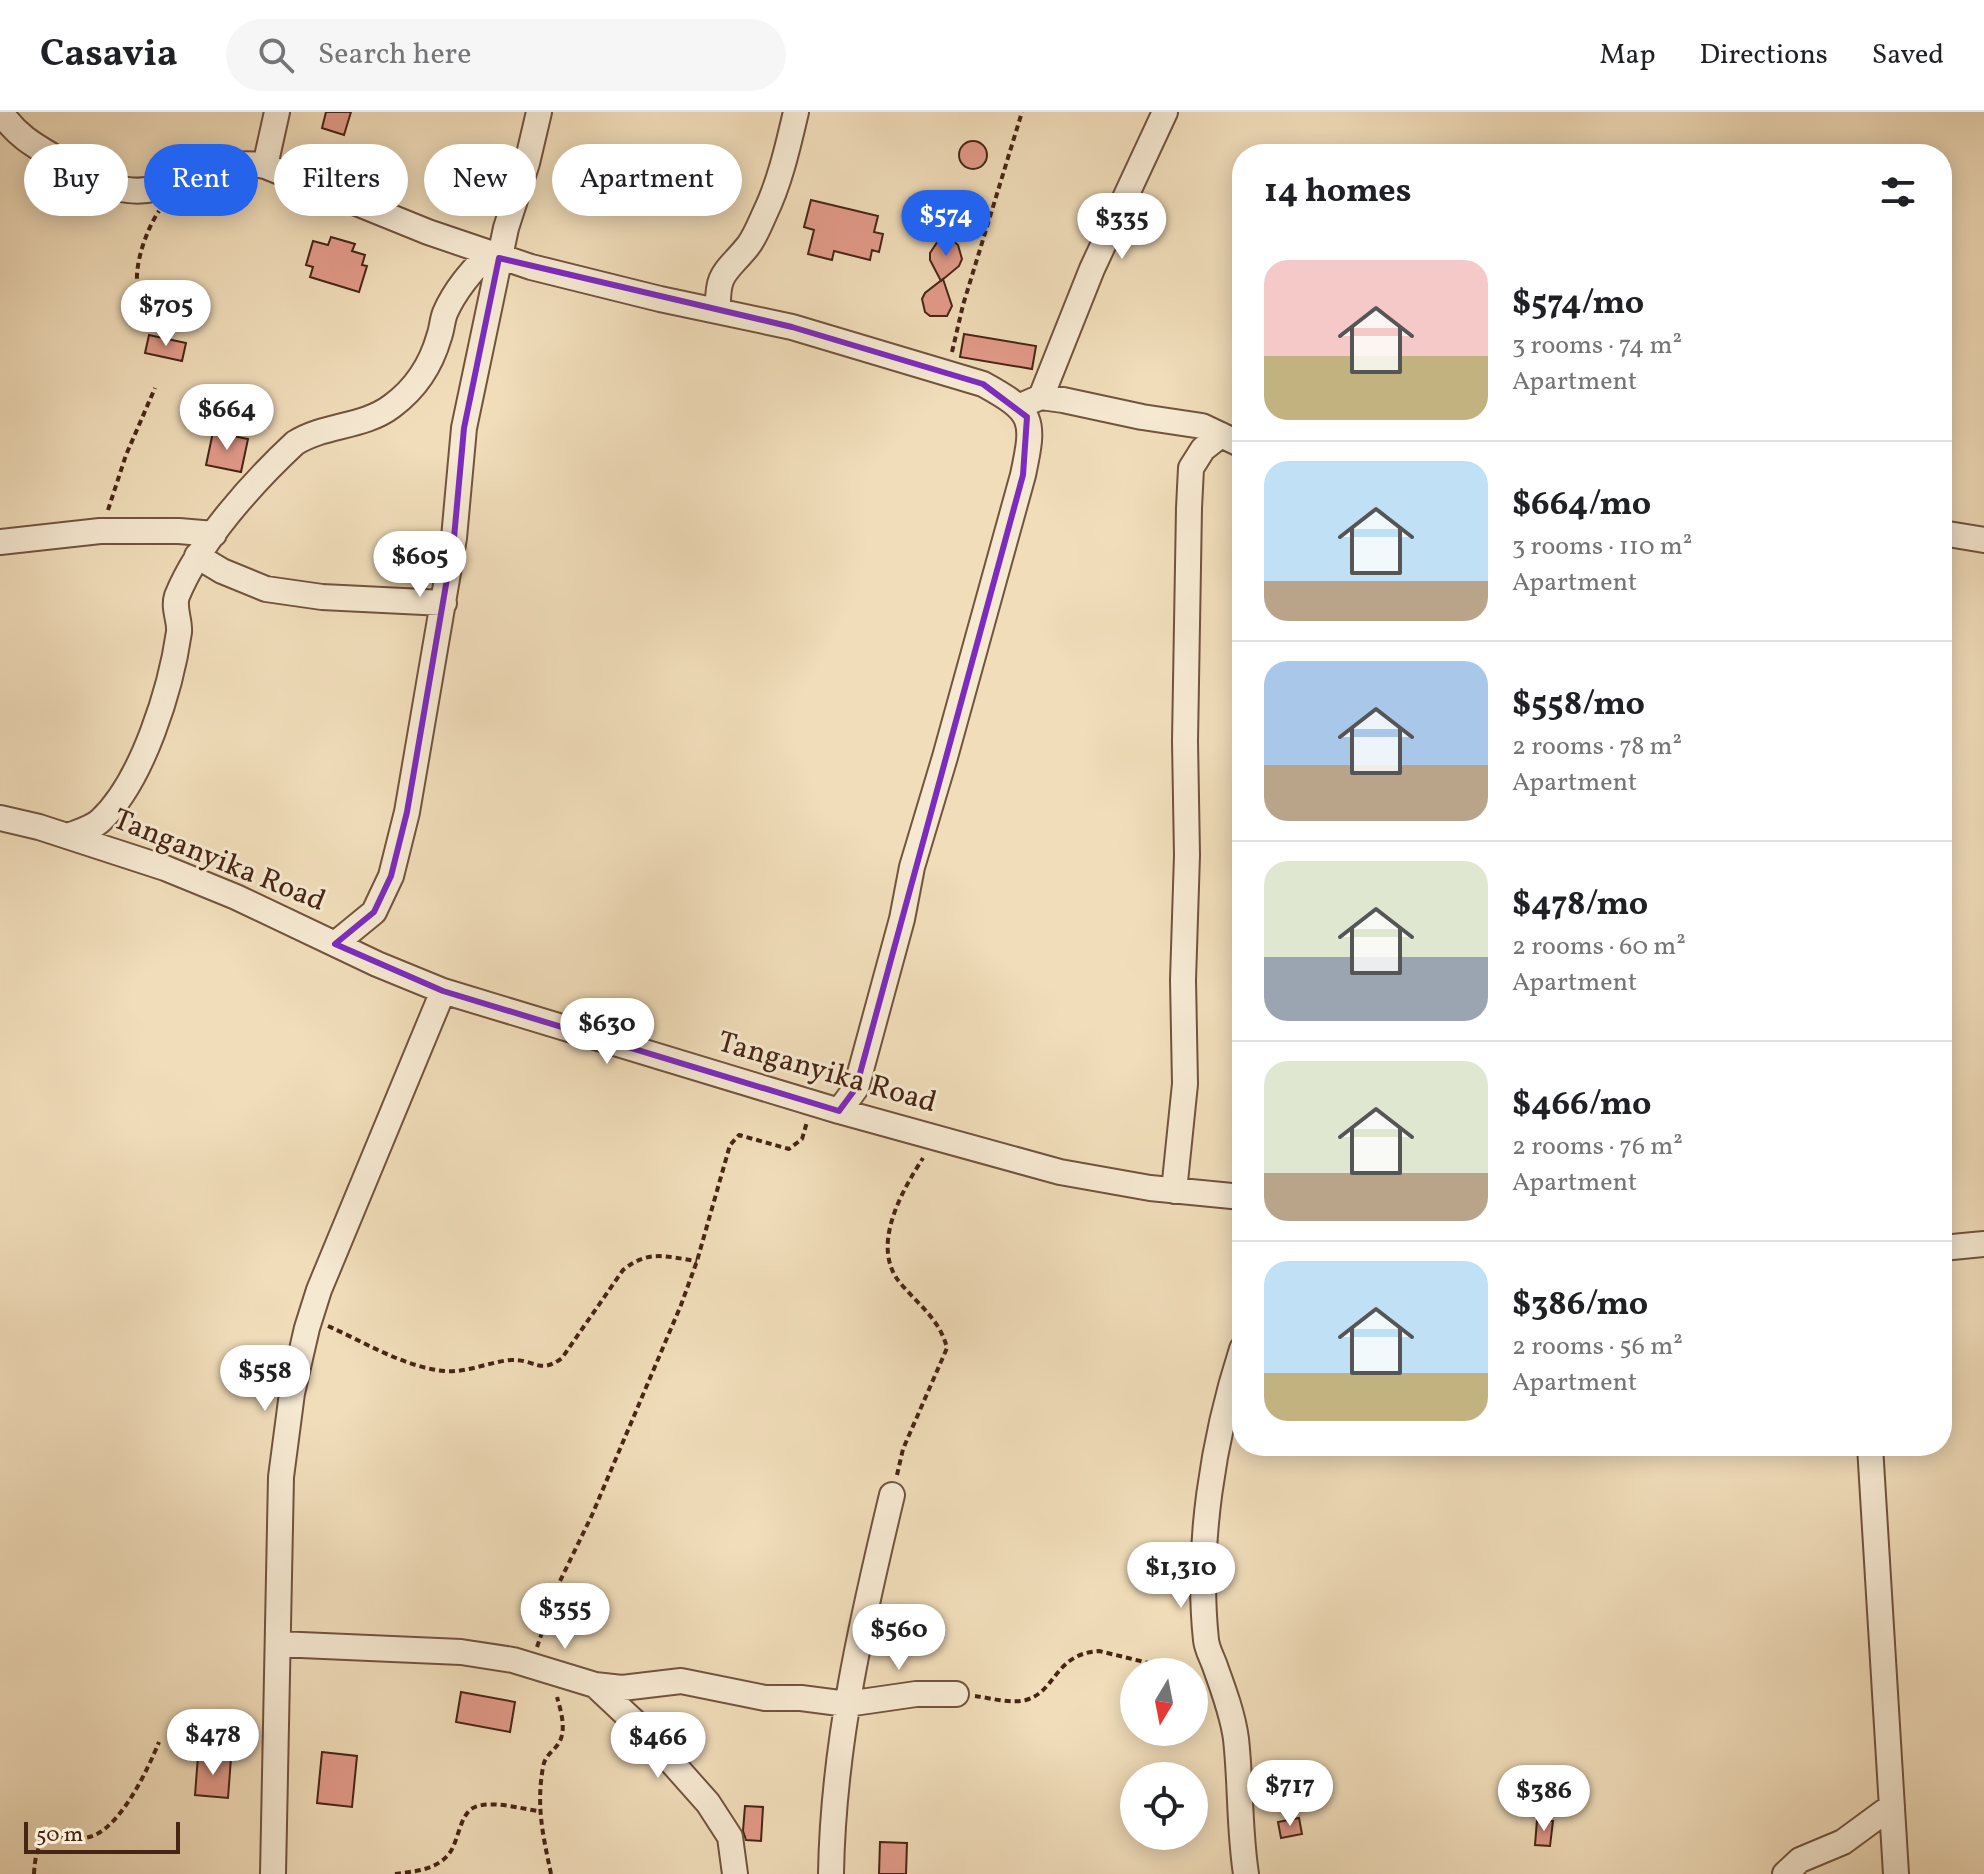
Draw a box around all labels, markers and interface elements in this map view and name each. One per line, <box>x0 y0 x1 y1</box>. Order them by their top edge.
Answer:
search box <box>226 19 786 91</box>
text: Casavia <box>40 29 178 82</box>
icon: search <box>254 33 298 77</box>
text: Search here <box>318 34 471 76</box>
text: Map <box>1600 36 1656 75</box>
text: Directions <box>1700 36 1828 75</box>
text: Saved <box>1872 36 1944 75</box>
chip: Buy <box>24 144 128 216</box>
chip: Rent <box>144 144 258 216</box>
chip: Filters <box>274 144 408 216</box>
chip: New <box>424 144 536 216</box>
chip: Apartment <box>552 144 742 216</box>
text: 14 homes <box>1264 169 1411 216</box>
icon: filters <box>1876 170 1920 214</box>
pin: $574 <box>899 190 993 258</box>
pin: $335 <box>1075 193 1169 261</box>
text: $574 <box>919 198 973 234</box>
text: $335 <box>1095 201 1149 237</box>
pin: $705 <box>119 280 213 348</box>
text: $574/mo <box>1512 281 1644 328</box>
text: $705 <box>139 288 193 324</box>
icon: home <box>1328 292 1424 388</box>
text: 3 rooms · 74 m² <box>1512 328 1682 364</box>
text: Apartment <box>1512 364 1637 400</box>
pin: $664 <box>180 384 274 452</box>
text: $664 <box>198 392 256 428</box>
text: $664/mo <box>1512 482 1651 529</box>
icon: home <box>1328 493 1424 589</box>
text: 3 rooms · 110 m² <box>1512 529 1692 565</box>
pin: $605 <box>373 531 467 599</box>
text: $605 <box>391 539 449 575</box>
text: Apartment <box>1512 565 1637 601</box>
text: $558/mo <box>1512 682 1645 729</box>
icon: home <box>1328 693 1424 789</box>
text: 2 rooms · 78 m² <box>1512 729 1682 765</box>
text: Apartment <box>1512 765 1637 801</box>
street label: Tanganyika Road <box>106 799 332 923</box>
text: $478/mo <box>1512 882 1648 929</box>
icon: home <box>1328 893 1424 989</box>
text: 2 rooms · 60 m² <box>1512 929 1686 965</box>
text: Apartment <box>1512 965 1637 1001</box>
pin: $630 <box>560 998 654 1066</box>
text: $630 <box>578 1006 636 1042</box>
street label: Tanganyika Road <box>713 1022 941 1124</box>
text: $466/mo <box>1512 1082 1652 1129</box>
icon: home <box>1328 1093 1424 1189</box>
text: 2 rooms · 76 m² <box>1512 1129 1683 1165</box>
text: Apartment <box>1512 1165 1637 1201</box>
text: $386/mo <box>1512 1282 1648 1329</box>
icon: home <box>1328 1293 1424 1389</box>
text: 2 rooms · 56 m² <box>1512 1329 1683 1365</box>
pin: $558 <box>218 1345 312 1413</box>
text: $558 <box>238 1353 292 1389</box>
text: Apartment <box>1512 1365 1637 1401</box>
pin: $1,310 <box>1116 1542 1246 1610</box>
text: $1,310 <box>1145 1550 1217 1586</box>
pin: $355 <box>518 1583 612 1651</box>
text: $355 <box>539 1591 591 1627</box>
pin: $560 <box>852 1604 946 1672</box>
text: $560 <box>870 1612 928 1648</box>
north arrow <box>1120 1658 1208 1746</box>
map controls <box>1120 1658 1208 1850</box>
pin: $478 <box>166 1709 260 1777</box>
pin: $466 <box>611 1712 705 1780</box>
text: $478 <box>185 1717 241 1753</box>
text: $466 <box>629 1720 687 1756</box>
pin: $717 <box>1243 1760 1337 1828</box>
button: locate <box>1120 1762 1208 1850</box>
pin: $386 <box>1497 1765 1591 1833</box>
text: $717 <box>1265 1768 1315 1804</box>
text: $386 <box>1516 1773 1572 1809</box>
scale bar <box>24 1818 180 1854</box>
text: 50 m <box>36 1820 83 1851</box>

